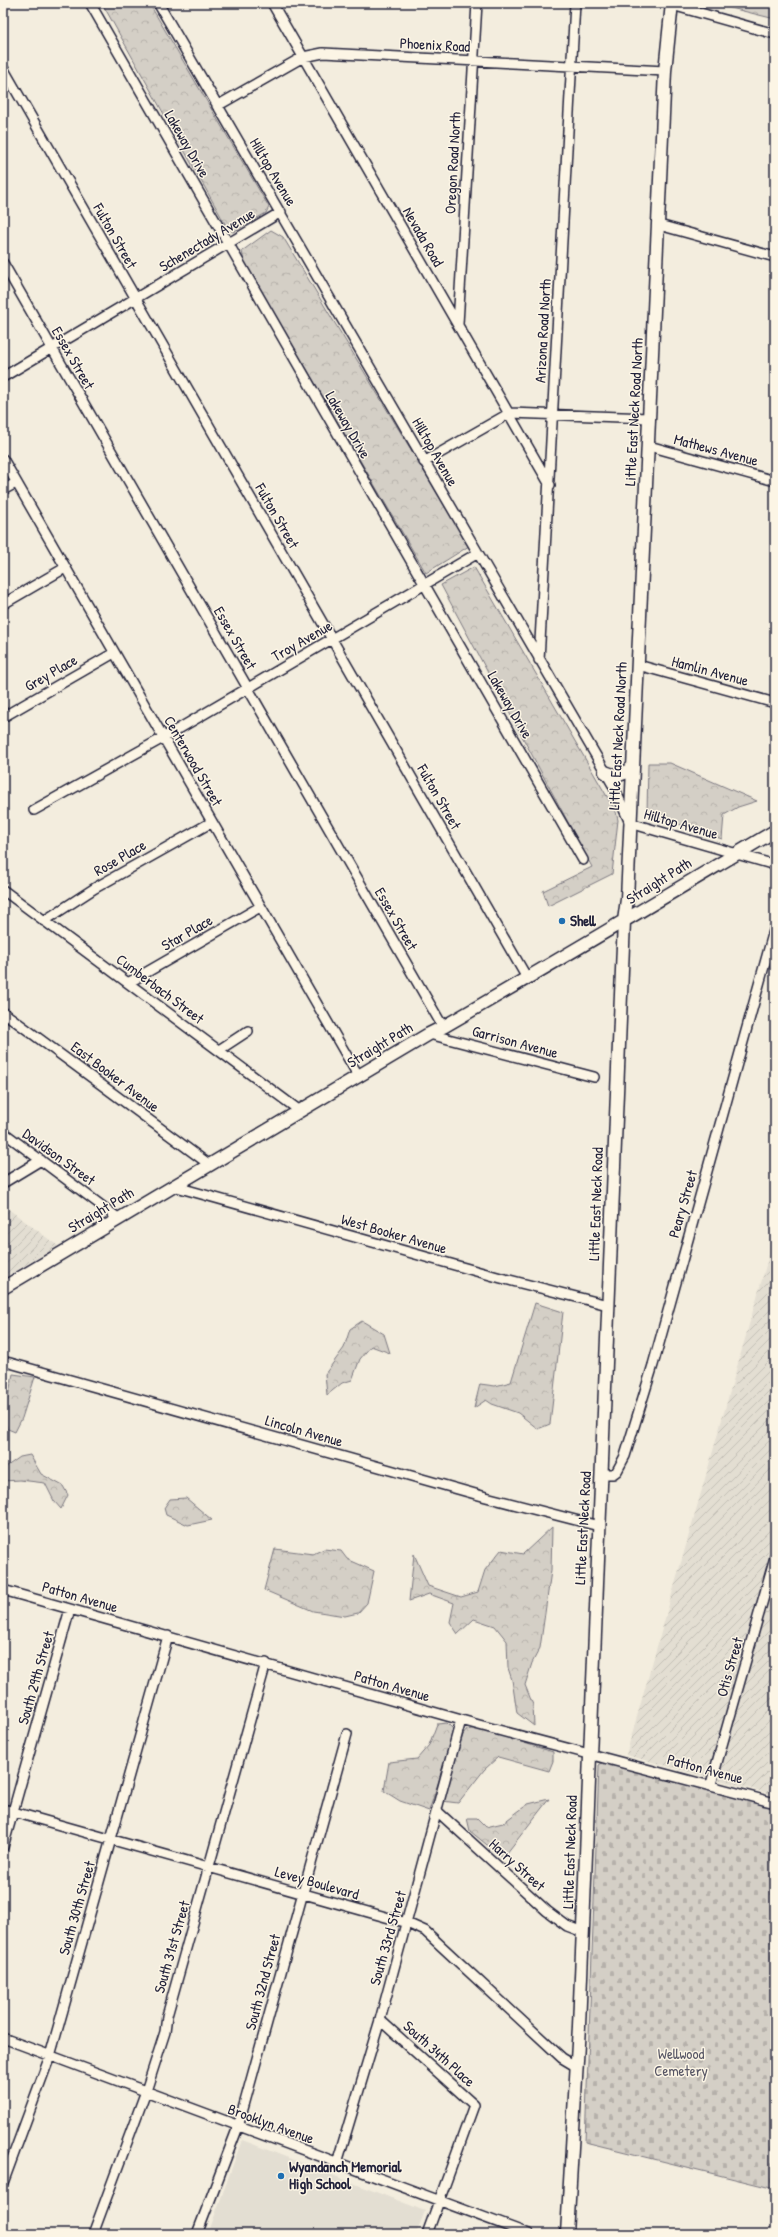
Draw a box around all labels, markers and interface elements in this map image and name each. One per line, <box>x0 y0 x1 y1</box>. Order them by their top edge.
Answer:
street label: Phoenix Road <box>399 32 471 57</box>
street label: Lakeway Drive <box>160 106 215 181</box>
street label: Oregon Road North <box>439 111 466 215</box>
street label: Hilltop Avenue <box>245 134 302 210</box>
street label: Fulton Street <box>88 198 143 273</box>
street label: Schenectady Avenue <box>155 203 259 276</box>
street label: Nevada Road <box>398 203 449 271</box>
street label: Arizona Road North <box>529 278 556 384</box>
street label: Essex Street <box>47 323 100 394</box>
street label: Little East Neck Road North <box>619 337 648 487</box>
street label: Lakeway Drive <box>321 387 376 462</box>
street label: Hilltop Avenue <box>407 414 464 490</box>
street label: Mathews Avenue <box>672 428 761 471</box>
street label: Fulton Street <box>250 478 305 553</box>
street label: Essex Street <box>209 603 262 674</box>
street label: Troy Avenue <box>268 615 336 666</box>
street label: Grey Place <box>21 649 81 696</box>
street label: Hamlin Avenue <box>669 650 751 691</box>
street label: Little East Neck Road North <box>603 661 632 811</box>
street label: Lakeway Drive <box>483 667 538 742</box>
street label: Centerwood Street <box>159 712 228 811</box>
street label: Fulton Street <box>412 759 467 834</box>
street label: Hilltop Avenue <box>642 803 721 844</box>
street label: Rose Place <box>90 834 150 881</box>
street label: Straight Path <box>622 852 695 909</box>
street label: Essex Street <box>370 884 423 955</box>
street label: Star Place <box>157 909 216 956</box>
place label: Shell <box>570 910 596 931</box>
marker: Shell <box>557 916 567 926</box>
street label: Cumberbach Street <box>112 949 209 1029</box>
street label: Straight Path <box>343 1017 417 1072</box>
street label: Garrison Avenue <box>470 1020 560 1063</box>
street label: East Booker Avenue <box>67 1036 164 1117</box>
street label: Davidson Street <box>19 1123 101 1191</box>
street label: Little East Neck Road <box>583 1147 608 1261</box>
street label: Peary Street <box>663 1167 702 1240</box>
street label: Straight Path <box>64 1182 138 1237</box>
street label: West Booker Avenue <box>339 1208 449 1259</box>
street label: Lincoln Avenue <box>263 1409 345 1452</box>
street label: Little East Neck Road <box>569 1471 596 1585</box>
street label: Patton Avenue <box>40 1576 120 1617</box>
street label: South 29th Street <box>12 1628 59 1727</box>
street label: Otis Street <box>711 1634 748 1699</box>
street label: Patton Avenue <box>352 1665 432 1706</box>
street label: Patton Avenue <box>665 1748 745 1789</box>
street label: Little East Neck Road <box>557 1795 582 1909</box>
street label: Harry Street <box>485 1834 551 1896</box>
street label: South 30th Street <box>53 1857 100 1957</box>
street label: Levey Boulevard <box>273 1861 362 1905</box>
street label: South 33rd Street <box>364 1887 411 1988</box>
street label: South 31st Street <box>148 1897 195 1996</box>
street label: South 32nd Street <box>240 1931 286 2032</box>
street label: South 34th Place <box>399 2016 480 2092</box>
park label: Wellwood Cemetery <box>654 2043 708 2081</box>
street label: Brooklyn Avenue <box>225 2098 317 2149</box>
place label: Wyandanch Memorial High School <box>289 2156 402 2195</box>
marker: Wyandanch Memorial High School <box>276 2171 286 2181</box>

